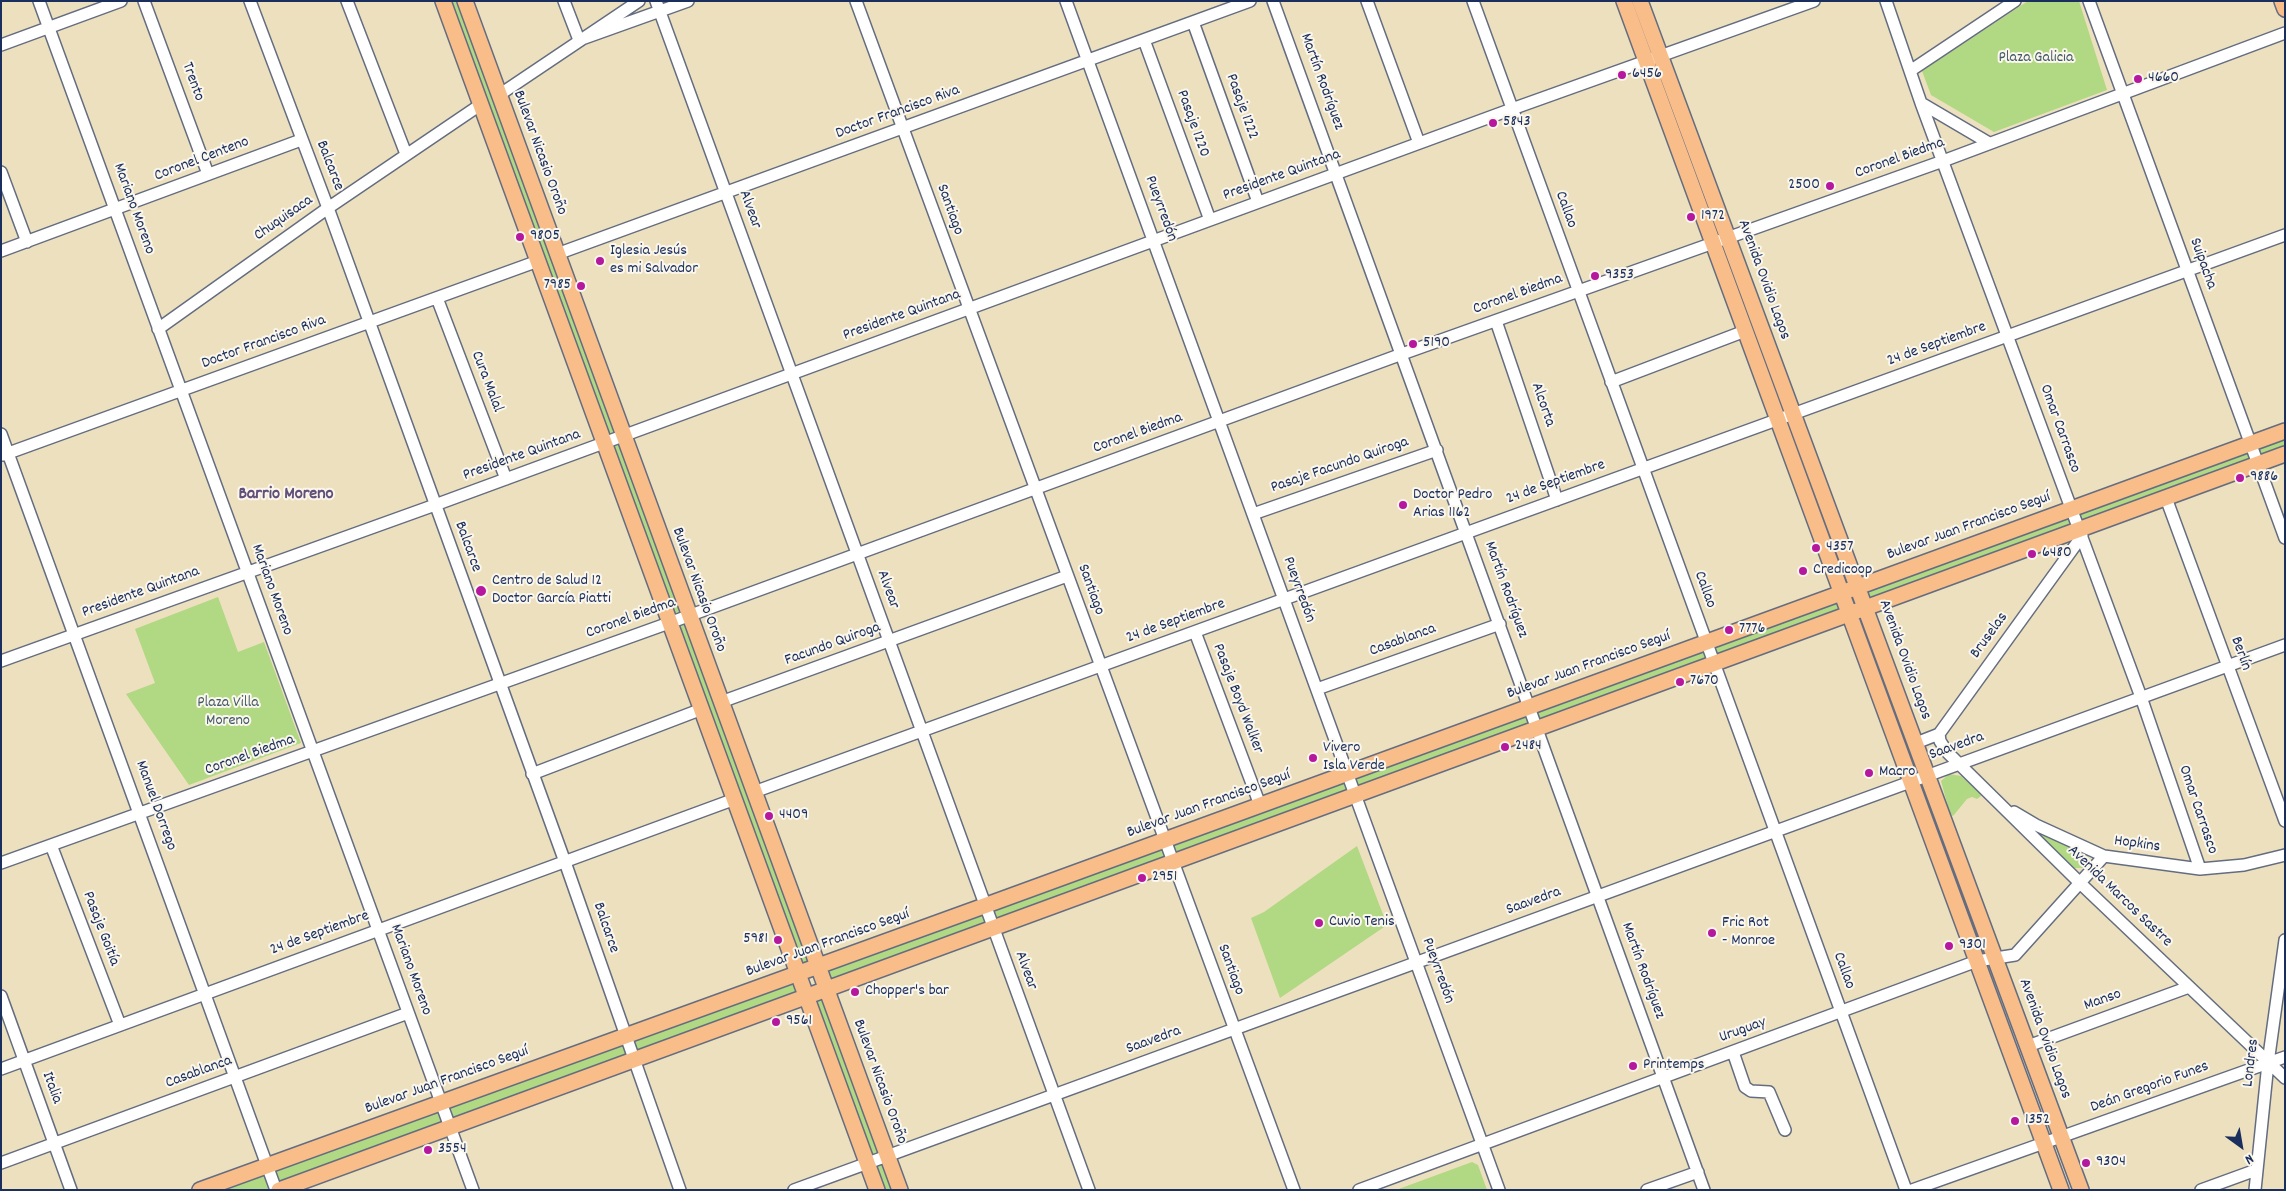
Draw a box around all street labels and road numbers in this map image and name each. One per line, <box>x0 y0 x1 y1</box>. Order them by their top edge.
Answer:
street label: Martín Rodríguez <box>1295 31 1347 133</box>
street label: Trento <box>176 60 208 104</box>
street label: Pasaje 1222 <box>1220 72 1262 142</box>
street label: Doctor Francisco Riva <box>833 82 963 144</box>
street label: Bulevar Nicasio Oroño <box>508 88 570 218</box>
street label: Pasaje 1220 <box>1171 88 1213 160</box>
street label: Coronel Centeno <box>152 133 252 187</box>
street label: Coronel Biedma <box>1853 134 1947 184</box>
street label: Balcarce <box>311 138 347 194</box>
street label: Presidente Quintana <box>1221 146 1343 206</box>
street label: Mariano Moreno <box>108 161 158 257</box>
street label: Pueyrredón <box>1139 173 1181 245</box>
street label: Santiago <box>931 182 967 238</box>
street label: Alvear <box>733 188 765 232</box>
street label: Callao <box>1550 189 1580 231</box>
street label: Chuquisaca <box>251 192 317 246</box>
street label: Avenida Ovidio Lagos <box>1732 217 1794 343</box>
street label: Suipacha <box>2184 236 2220 292</box>
street label: Coronel Biedma <box>1471 270 1565 320</box>
street label: Presidente Quintana <box>841 286 963 346</box>
street label: Doctor Francisco Riva <box>199 312 329 374</box>
street label: 24 de Septiembre <box>1885 318 1989 372</box>
street label: Cura Malal <box>466 349 506 415</box>
street label: Alcorta <box>1526 380 1558 430</box>
street label: Omar Carrasco <box>2034 382 2084 476</box>
street label: Coronel Biedma <box>1091 409 1185 459</box>
street label: Presidente Quintana <box>461 426 583 486</box>
street label: Pasaje Facundo Quiroga <box>1269 433 1411 499</box>
street label: 24 de Septiembre <box>1504 456 1608 510</box>
street label: Bulevar Juan Francisco Seguí <box>1885 488 2053 566</box>
street label: Balcarce <box>449 519 485 575</box>
street label: Bulevar Nicasio Oroño <box>667 525 729 655</box>
street label: Martín Rodríguez <box>1479 539 1531 641</box>
street label: Mariano Moreno <box>246 542 296 638</box>
street label: Pueyrredón <box>1277 554 1319 626</box>
street label: Santiago <box>1072 562 1108 618</box>
street label: Presidente Quintana <box>80 563 202 623</box>
street label: Alvear <box>871 568 903 612</box>
street label: Callao <box>1689 569 1719 611</box>
street label: Coronel Biedma <box>584 594 678 644</box>
street label: 24 de Septiembre <box>1124 595 1228 649</box>
street label: Avenida Ovidio Lagos <box>1873 597 1935 723</box>
street label: Bruselas <box>1967 609 2013 663</box>
street label: Facundo Quiroga <box>783 619 883 671</box>
street label: Casablanca <box>1367 620 1439 662</box>
street label: Bulevar Juan Francisco Seguí <box>1505 627 1673 705</box>
street label: Berlín <box>2225 634 2255 674</box>
street label: Pasaje Boyd Walker <box>1207 641 1267 757</box>
street label: Saavedra <box>1927 728 1987 766</box>
street label: Coronel Biedma <box>203 731 297 781</box>
street label: Manuel Dorrego <box>130 759 180 853</box>
street label: Omar Carrasco <box>2173 763 2221 857</box>
street label: Bulevar Juan Francisco Seguí <box>1125 766 1293 844</box>
street label: Hopkins <box>2113 832 2161 858</box>
street label: Avenida Marcos Sastre <box>2063 842 2175 952</box>
street label: Saavedra <box>1504 883 1564 921</box>
street label: Pasaje Goitía <box>77 889 123 969</box>
street label: Balcarce <box>587 900 623 956</box>
street label: Bulevar Juan Francisco Seguí <box>744 905 912 983</box>
street label: 24 de Septiembre <box>268 907 372 961</box>
street label: Martín Rodríguez <box>1616 920 1668 1022</box>
street label: Mariano Moreno <box>385 922 435 1018</box>
street label: Pueyrredón <box>1416 935 1458 1007</box>
street label: Santiago <box>1212 942 1248 998</box>
street label: Alvear <box>1009 949 1041 993</box>
street label: Callao <box>1828 950 1858 992</box>
street label: Avenida Ovidio Lagos <box>2013 976 2075 1102</box>
street label: Manso <box>2082 985 2124 1017</box>
street label: Uruguay <box>1717 1014 1769 1048</box>
street label: Bulevar Nicasio Oroño <box>848 1017 910 1147</box>
street label: Saavedra <box>1124 1022 1184 1060</box>
street label: Londres <box>2240 1038 2264 1088</box>
street label: Bulevar Juan Francisco Seguí <box>363 1042 531 1120</box>
street label: Casablanca <box>163 1052 235 1094</box>
street label: Deán Gregorio Funes <box>2088 1058 2212 1118</box>
street label: Italia <box>36 1069 66 1107</box>

